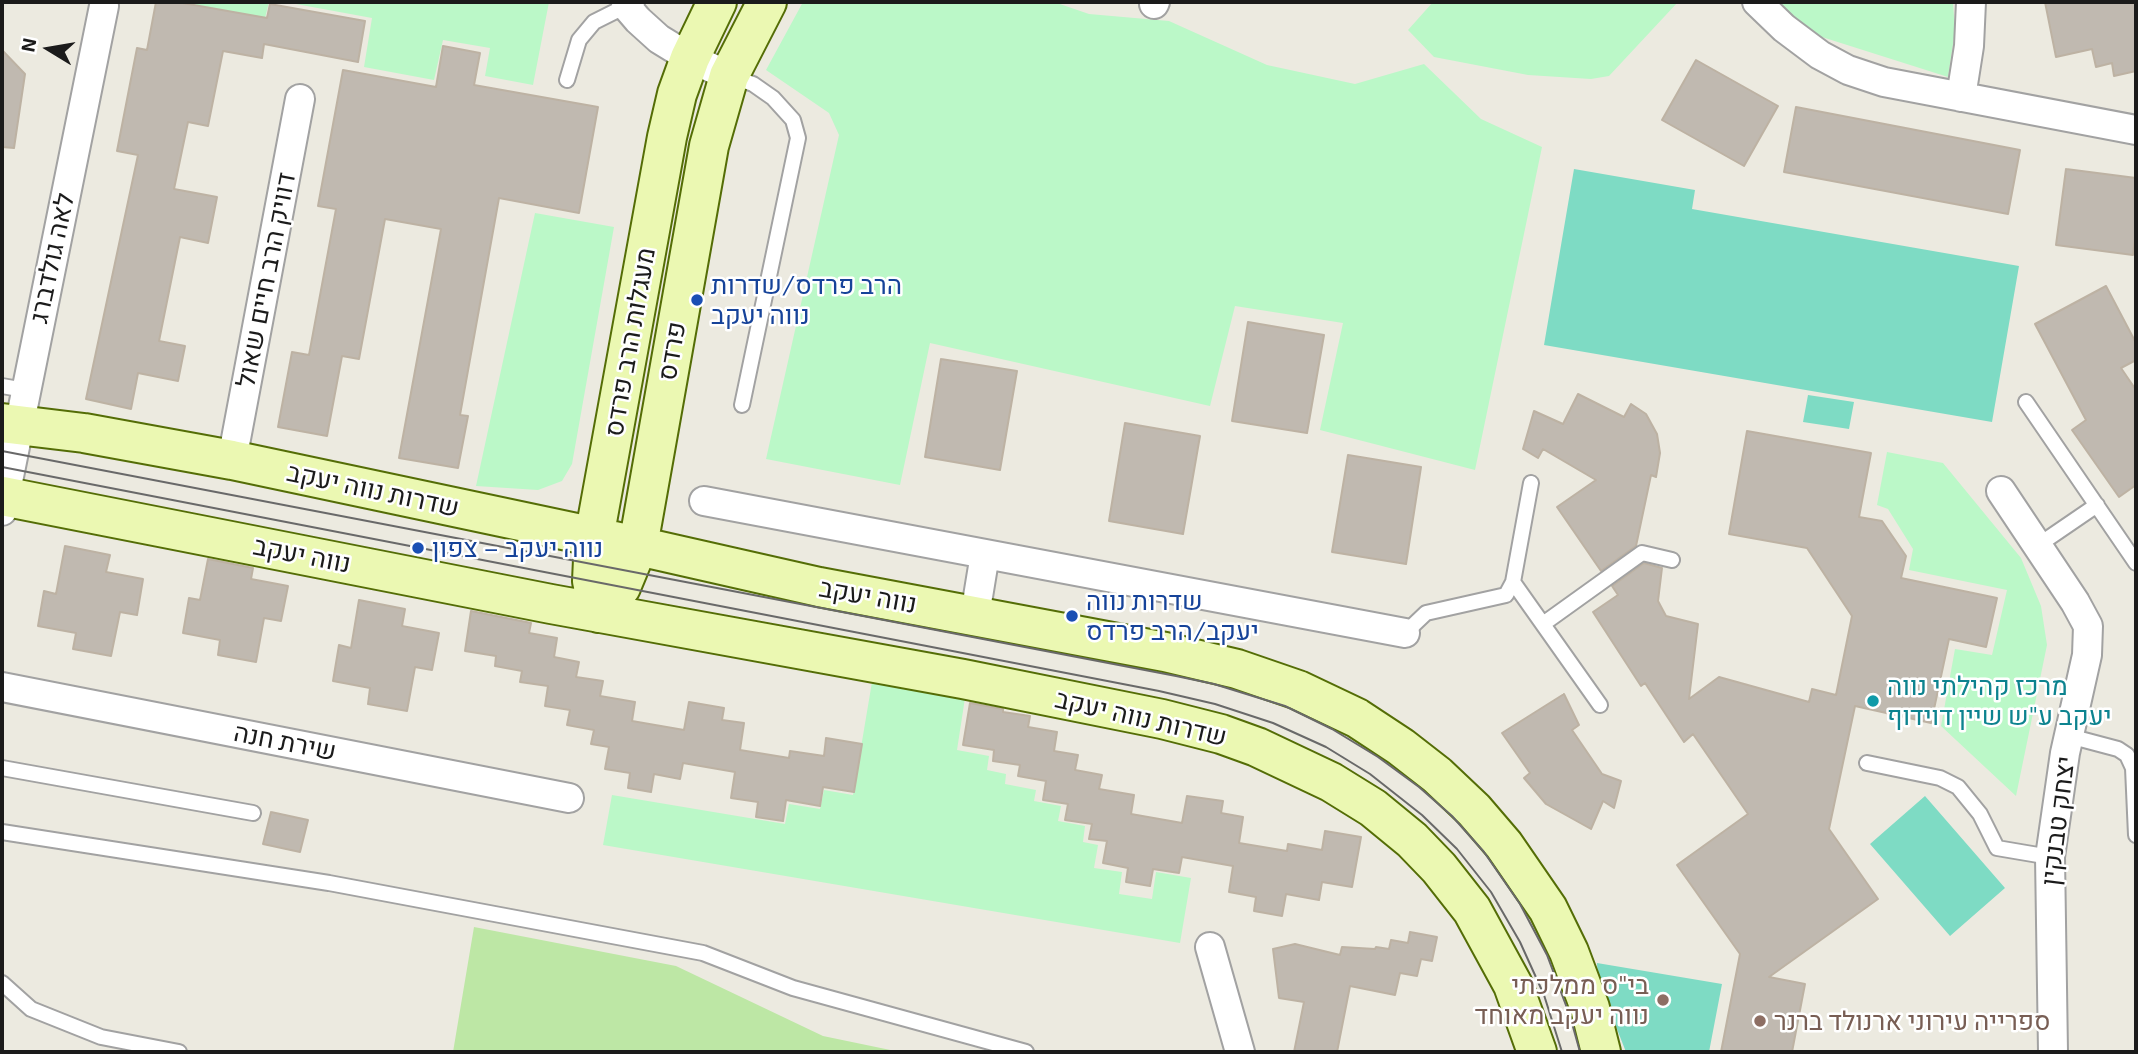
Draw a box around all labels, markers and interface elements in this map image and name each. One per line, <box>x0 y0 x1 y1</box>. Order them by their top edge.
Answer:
north arrow <box>14 14 84 84</box>
text: N <box>15 36 40 54</box>
street label: דוויק הרב חיים שאול <box>230 170 302 390</box>
street label: לאה גולדברג <box>23 190 81 326</box>
street label: מעגלות הרב פרדס <box>598 245 662 439</box>
place label: הרב פרדס/שדרות נווה יעקב <box>711 269 902 330</box>
marker: הרב פרדס/שדרות נווה יעקב <box>689 292 705 308</box>
street label: פרדס <box>651 319 693 383</box>
street label: שדרות נווה יעקב <box>284 457 462 523</box>
street label: נווה יעקב <box>251 530 353 580</box>
place label: נווה יעקב – צפון <box>432 532 603 564</box>
marker: נווה יעקב – צפון <box>410 540 426 556</box>
street label: נווה יעקב <box>817 572 919 620</box>
place label: שדרות נווה יעקב/הרב פרדס <box>1086 585 1259 646</box>
marker: שדרות נווה יעקב/הרב פרדס <box>1064 608 1080 624</box>
place label: מרכז קהילתי נווה יעקב ע"ש שיין דוידוף <box>1887 670 2112 732</box>
street label: שדרות נווה יעקב <box>1052 683 1230 753</box>
marker: מרכז קהילתי נווה יעקב ע"ש שיין דוידוף <box>1865 693 1881 709</box>
street label: שירת חנה <box>231 717 339 767</box>
street label: יצחק טבנקין <box>2035 754 2081 888</box>
place label: בי"ס ממלכתי נווה יעקב מאוחד <box>1474 969 1649 1030</box>
marker: בי"ס ממלכתי נווה יעקב מאוחד <box>1655 992 1671 1008</box>
place label: ספרייה עירוני ארנולד ברנר <box>1774 1005 2051 1037</box>
marker: ספרייה עירוני ארנולד ברנר <box>1752 1013 1768 1029</box>

